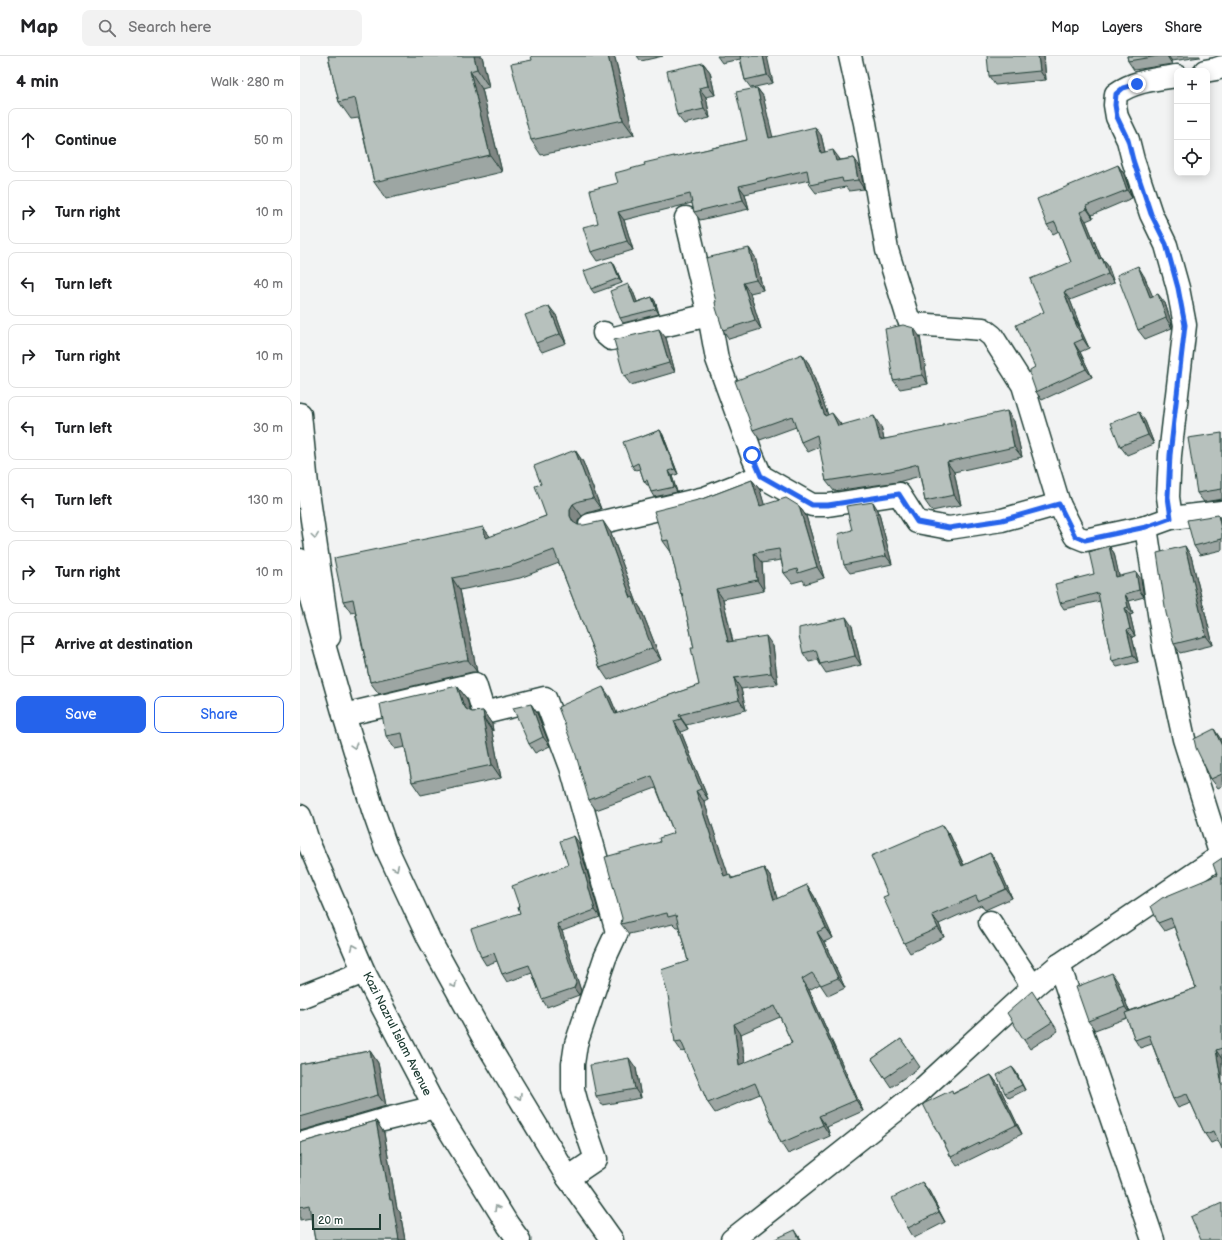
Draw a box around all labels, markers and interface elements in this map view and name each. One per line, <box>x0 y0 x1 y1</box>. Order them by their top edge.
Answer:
search box <box>82 10 362 46</box>
text: Map <box>20 16 58 39</box>
icon: search <box>96 17 118 39</box>
text: Search here <box>128 18 211 37</box>
text: Map <box>1051 19 1079 36</box>
text: Layers <box>1101 19 1143 36</box>
text: Share <box>1165 19 1202 36</box>
map controls <box>1174 68 1210 176</box>
button: + <box>1174 68 1210 104</box>
text: 4 min <box>16 72 59 92</box>
text: Walk · 280 m <box>211 74 284 90</box>
route end <box>1128 75 1146 93</box>
button: − <box>1174 104 1210 140</box>
icon: ahead <box>17 129 39 151</box>
text: Continue <box>55 131 117 150</box>
text: 50 m <box>254 132 283 148</box>
button: locate <box>1174 140 1210 176</box>
icon: right <box>17 201 39 223</box>
text: Turn right <box>55 203 120 222</box>
text: 10 m <box>256 204 283 220</box>
icon: left <box>17 273 39 295</box>
text: Turn left <box>55 275 112 294</box>
text: 40 m <box>253 276 283 292</box>
icon: right <box>17 345 39 367</box>
text: Turn right <box>55 347 120 366</box>
text: 10 m <box>256 348 283 364</box>
icon: left <box>17 417 39 439</box>
text: Turn left <box>55 419 112 438</box>
text: 30 m <box>253 420 283 436</box>
route start <box>743 446 761 464</box>
icon: left <box>17 489 39 511</box>
text: Turn left <box>55 491 112 510</box>
text: 130 m <box>248 492 283 508</box>
one-way arrow <box>310 533 319 540</box>
icon: right <box>17 561 39 583</box>
text: Turn right <box>55 563 120 582</box>
text: 10 m <box>256 564 283 580</box>
icon: arrive <box>17 633 39 655</box>
text: Arrive at destination <box>55 635 193 654</box>
button: Save <box>16 696 146 733</box>
button: Share <box>154 696 284 733</box>
one-way arrow <box>349 742 357 749</box>
one-way arrow <box>391 864 399 872</box>
one-way arrow <box>350 943 358 950</box>
street label: Kazi Nazrul Islam Avenue <box>359 969 435 1099</box>
one-way arrow <box>450 980 457 988</box>
one-way arrow <box>515 1093 522 1100</box>
one-way arrow <box>494 1205 502 1212</box>
scale bar <box>312 1212 381 1231</box>
text: 20 m <box>318 1214 343 1227</box>

